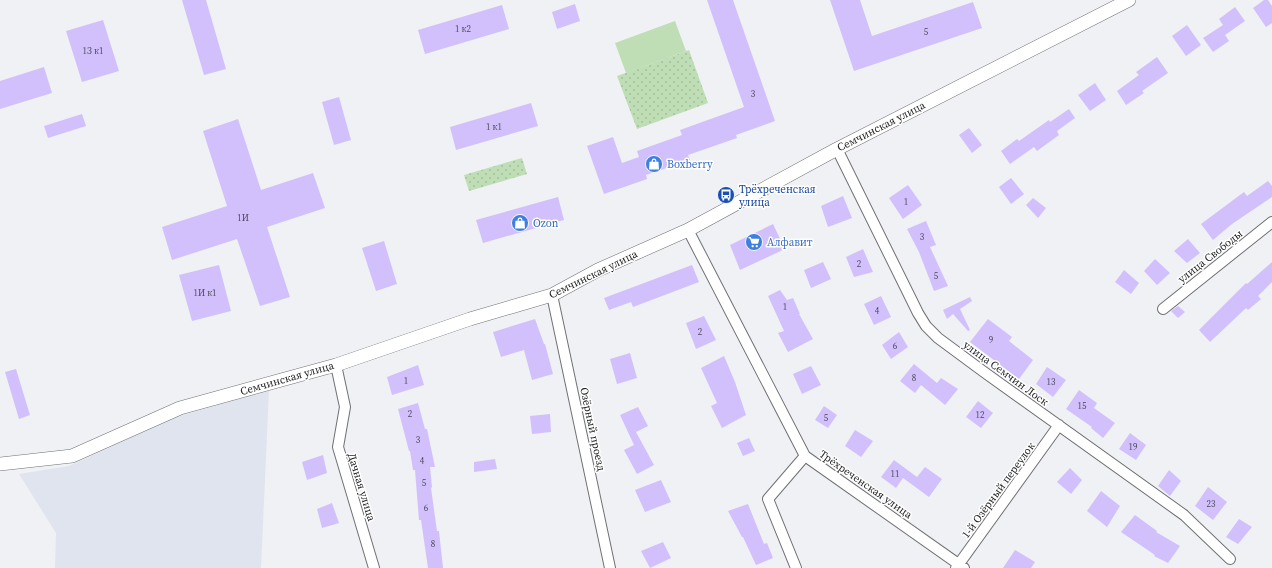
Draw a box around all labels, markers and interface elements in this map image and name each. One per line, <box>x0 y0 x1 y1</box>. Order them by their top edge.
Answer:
house number: 1 к2 <box>455 23 472 35</box>
house number: 5 <box>924 26 929 38</box>
house number: 1З к1 <box>82 45 104 57</box>
house number: 3 <box>751 88 756 100</box>
street label: Семчинская улица <box>835 98 928 155</box>
house number: 1 к1 <box>486 121 502 133</box>
shop icon: Boxberry <box>644 154 664 174</box>
place label: Boxberry <box>667 157 713 172</box>
place label: Трёхреченская улица <box>739 182 816 210</box>
bus stop icon: Трёхреченская улица <box>716 185 736 205</box>
house number: 1 <box>904 196 908 208</box>
house number: 1И <box>237 212 249 224</box>
shop icon: Ozon <box>510 213 530 233</box>
place label: Ozon <box>533 216 559 231</box>
street label: улица Свободы <box>1175 226 1246 286</box>
house number: 3 <box>920 231 925 243</box>
supermarket icon: Алфавит <box>744 232 764 252</box>
place label: Алфавит <box>767 235 813 250</box>
street label: Семчинская улица <box>546 246 640 302</box>
house number: 2 <box>857 258 862 270</box>
house number: 5 <box>934 270 939 282</box>
house number: 1И к1 <box>193 287 217 299</box>
house number: 1 <box>783 301 787 313</box>
house number: 4 <box>875 305 880 317</box>
house number: 2 <box>698 326 703 338</box>
house number: 9 <box>989 334 994 346</box>
street label: улица Семчин Лоск <box>960 337 1051 409</box>
house number: 6 <box>893 340 898 352</box>
street label: Семчинская улица <box>238 358 336 399</box>
house number: 8 <box>912 372 917 384</box>
house number: 1 <box>404 375 408 387</box>
house number: 13 <box>1046 376 1056 388</box>
street label: Озёрный проезд <box>576 386 609 472</box>
house number: 15 <box>1077 400 1087 412</box>
house number: 2 <box>408 408 413 420</box>
house number: 12 <box>975 409 985 421</box>
house number: 5 <box>824 412 829 424</box>
house number: 3 <box>416 434 421 446</box>
street label: 1-й Озёрный переулок <box>958 439 1038 541</box>
house number: 19 <box>1128 441 1138 453</box>
street label: Трёхреченская улица <box>816 447 915 522</box>
street label: Дачная улица <box>344 451 379 524</box>
house number: 4 <box>420 455 425 467</box>
house number: 11 <box>890 468 900 480</box>
house number: 5 <box>422 477 427 489</box>
house number: 23 <box>1206 498 1216 510</box>
house number: 6 <box>424 502 429 514</box>
house number: 8 <box>431 538 436 550</box>

